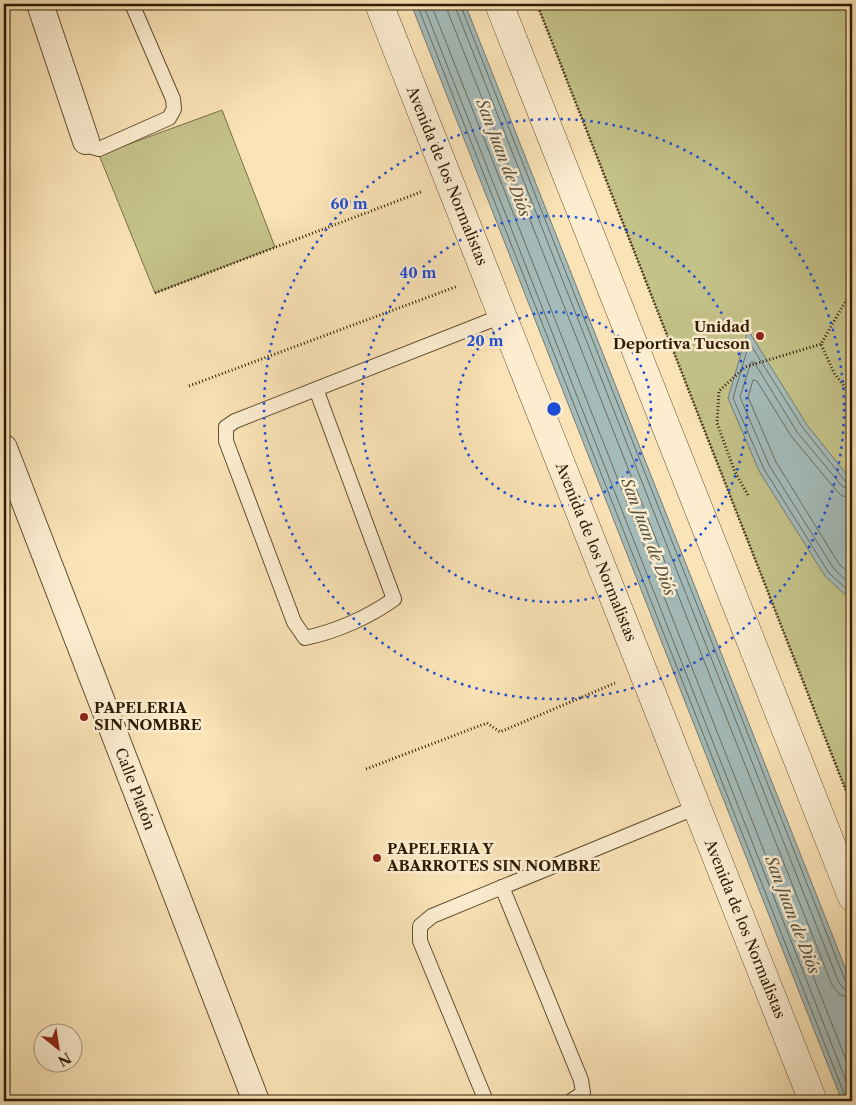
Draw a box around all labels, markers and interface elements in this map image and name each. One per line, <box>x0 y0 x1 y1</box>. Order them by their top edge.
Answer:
street label: Avenida de los Normalistas <box>402 83 492 268</box>
water label: San Juan de Diós <box>472 95 536 220</box>
text: 60 m <box>330 194 368 213</box>
text: 40 m <box>399 263 437 282</box>
place label: Unidad Deportiva Tucson <box>613 317 751 353</box>
marker: Unidad Deportiva Tucson <box>754 330 766 342</box>
text: 20 m <box>466 331 504 350</box>
centre of rings <box>545 400 563 418</box>
street label: Avenida de los Normalistas <box>551 459 641 644</box>
water label: San Juan de Diós <box>617 474 681 599</box>
place label: PAPELERIA SIN NOMBRE <box>94 698 202 734</box>
marker: PAPELERIA SIN NOMBRE <box>78 711 90 723</box>
street label: Calle Platón <box>111 745 160 833</box>
street label: Avenida de los Normalistas <box>700 836 790 1021</box>
place label: PAPELERIA Y ABARROTES SIN NOMBRE <box>386 839 600 875</box>
marker: PAPELERIA Y ABARROTES SIN NOMBRE <box>371 852 383 864</box>
water label: San Juan de Diós <box>761 852 825 977</box>
north arrow <box>32 1022 82 1072</box>
text: N <box>55 1048 74 1070</box>

